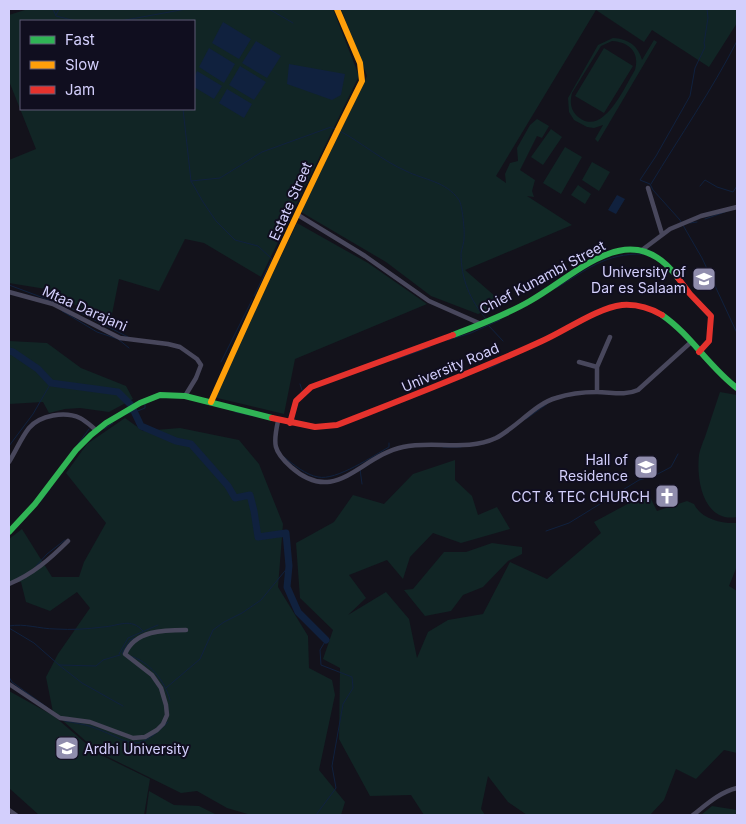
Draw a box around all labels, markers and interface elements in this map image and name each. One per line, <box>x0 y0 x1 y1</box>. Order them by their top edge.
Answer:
legend <box>20 20 195 110</box>
text: Fast <box>65 30 95 49</box>
text: Slow <box>65 55 99 74</box>
text: Jam <box>65 80 95 99</box>
street label: Estate Street <box>265 159 315 243</box>
street label: Chief Kunambi Street <box>476 236 608 317</box>
place label: University of Dar es Salaam <box>591 263 686 296</box>
school or university icon: University of Dar es Salaam <box>691 266 717 292</box>
street label: Mtaa Darajani <box>40 282 130 334</box>
street label: University Road <box>399 339 501 395</box>
place label: Hall of Residence <box>559 451 628 484</box>
school or university icon: Hall of Residence <box>633 454 659 480</box>
church icon: CCT & TEC CHURCH <box>654 483 680 509</box>
place label: CCT & TEC CHURCH <box>511 488 650 505</box>
school or university icon: Ardhi University <box>54 735 80 761</box>
place label: Ardhi University <box>84 740 190 757</box>

